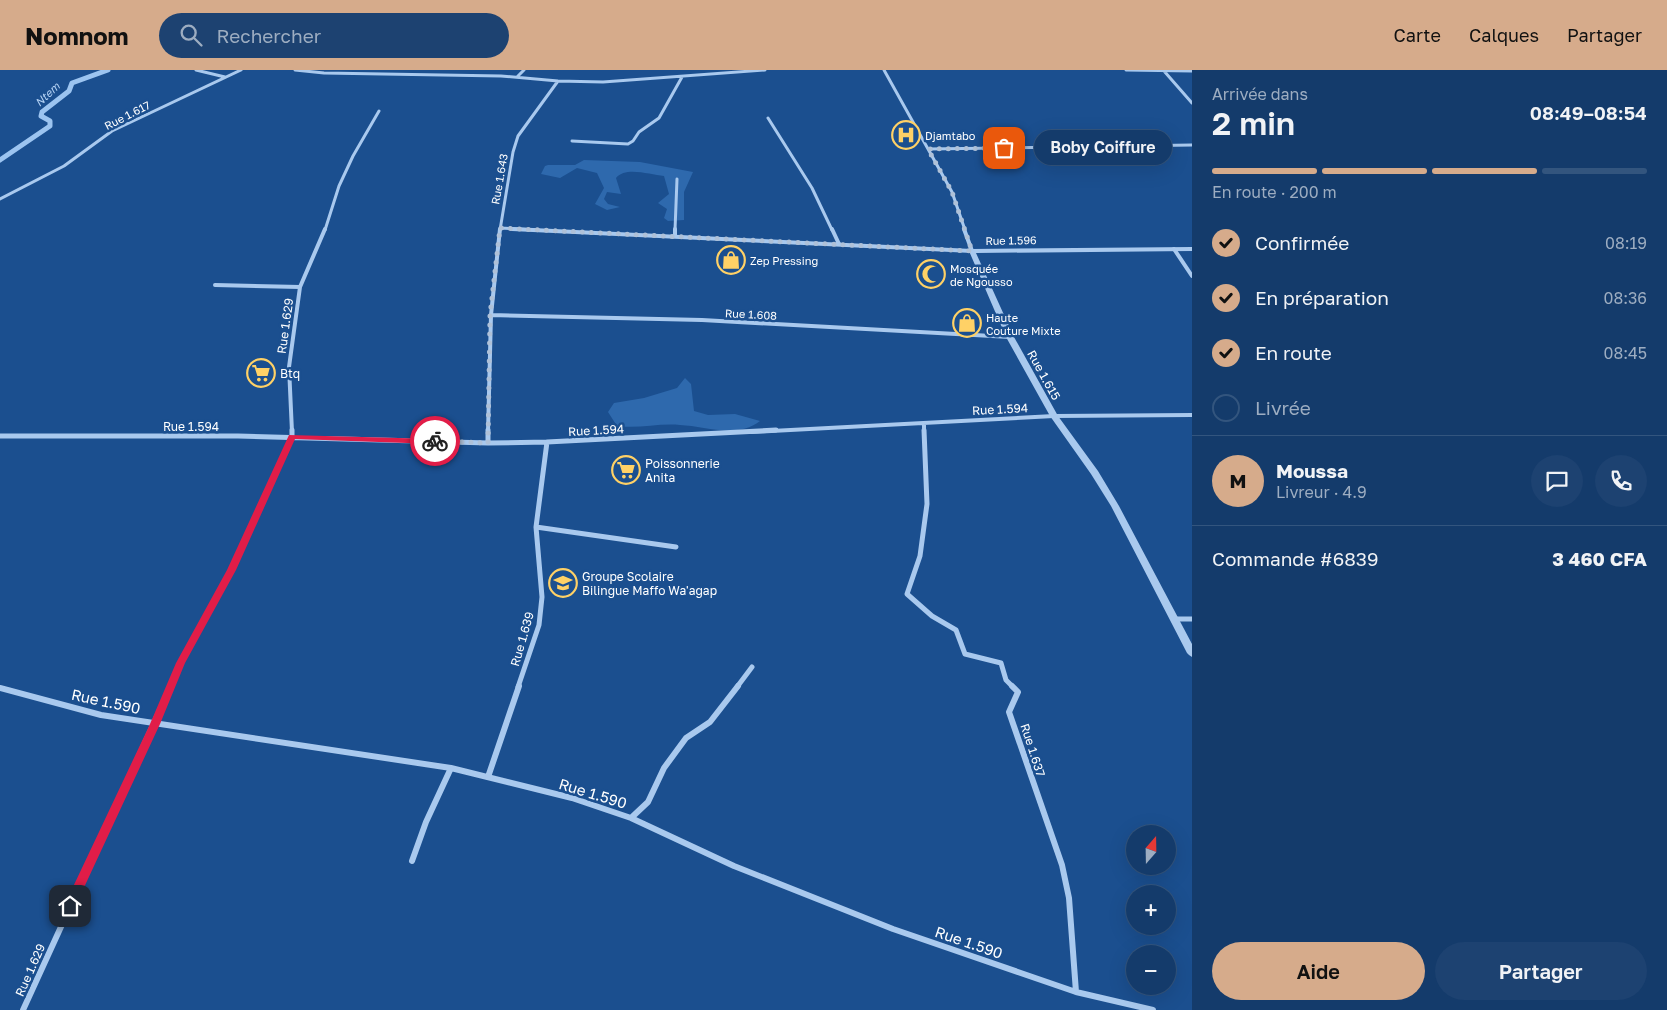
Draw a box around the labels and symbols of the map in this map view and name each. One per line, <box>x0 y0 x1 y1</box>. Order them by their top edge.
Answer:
water label: Ntem <box>32 79 63 109</box>
street label: Rue 1.617 <box>102 98 152 132</box>
hospital icon: Djamtabo <box>891 120 921 150</box>
pin <box>983 127 1025 169</box>
place label: Djamtabo <box>925 129 976 142</box>
callout: Boby Coiffure <box>1034 130 1172 166</box>
street label: Rue 1.643 <box>488 153 510 205</box>
street label: Rue 1.596 <box>985 233 1037 247</box>
shop icon: Zep Pressing <box>716 245 746 275</box>
place label: Zep Pressing <box>750 254 818 267</box>
mosque icon: Mosquée de Ngousso <box>916 259 946 289</box>
place label: Mosquée de Ngousso <box>950 262 1013 288</box>
street label: Rue 1.629 <box>274 297 296 355</box>
street label: Rue 1.608 <box>725 306 778 322</box>
shop icon: Haute Couture Mixte <box>952 308 982 338</box>
place label: Haute Couture Mixte <box>986 311 1061 337</box>
street label: Rue 1.615 <box>1024 347 1064 403</box>
supermarket icon: Btq <box>246 358 276 388</box>
place label: Btq <box>280 366 300 381</box>
street label: Rue 1.594 <box>972 400 1028 418</box>
courier <box>410 416 460 466</box>
street label: Rue 1.594 <box>163 419 219 434</box>
street label: Rue 1.594 <box>568 421 624 439</box>
supermarket icon: Poissonnerie Anita <box>611 455 641 485</box>
place label: Poissonnerie Anita <box>645 456 720 485</box>
school or university icon: Groupe Scolaire Bilingue Maffo Wa'agap <box>548 568 578 598</box>
place label: Groupe Scolaire Bilingue Maffo Wa'agap <box>582 569 717 598</box>
street label: Rue 1.639 <box>507 610 537 668</box>
street label: Rue 1.590 <box>70 685 142 717</box>
street label: Rue 1.637 <box>1017 721 1049 779</box>
street label: Rue 1.590 <box>557 774 629 812</box>
north arrow <box>1126 825 1176 875</box>
pin <box>49 885 91 927</box>
street label: Rue 1.590 <box>933 922 1005 962</box>
street label: Rue 1.629 <box>12 941 48 999</box>

